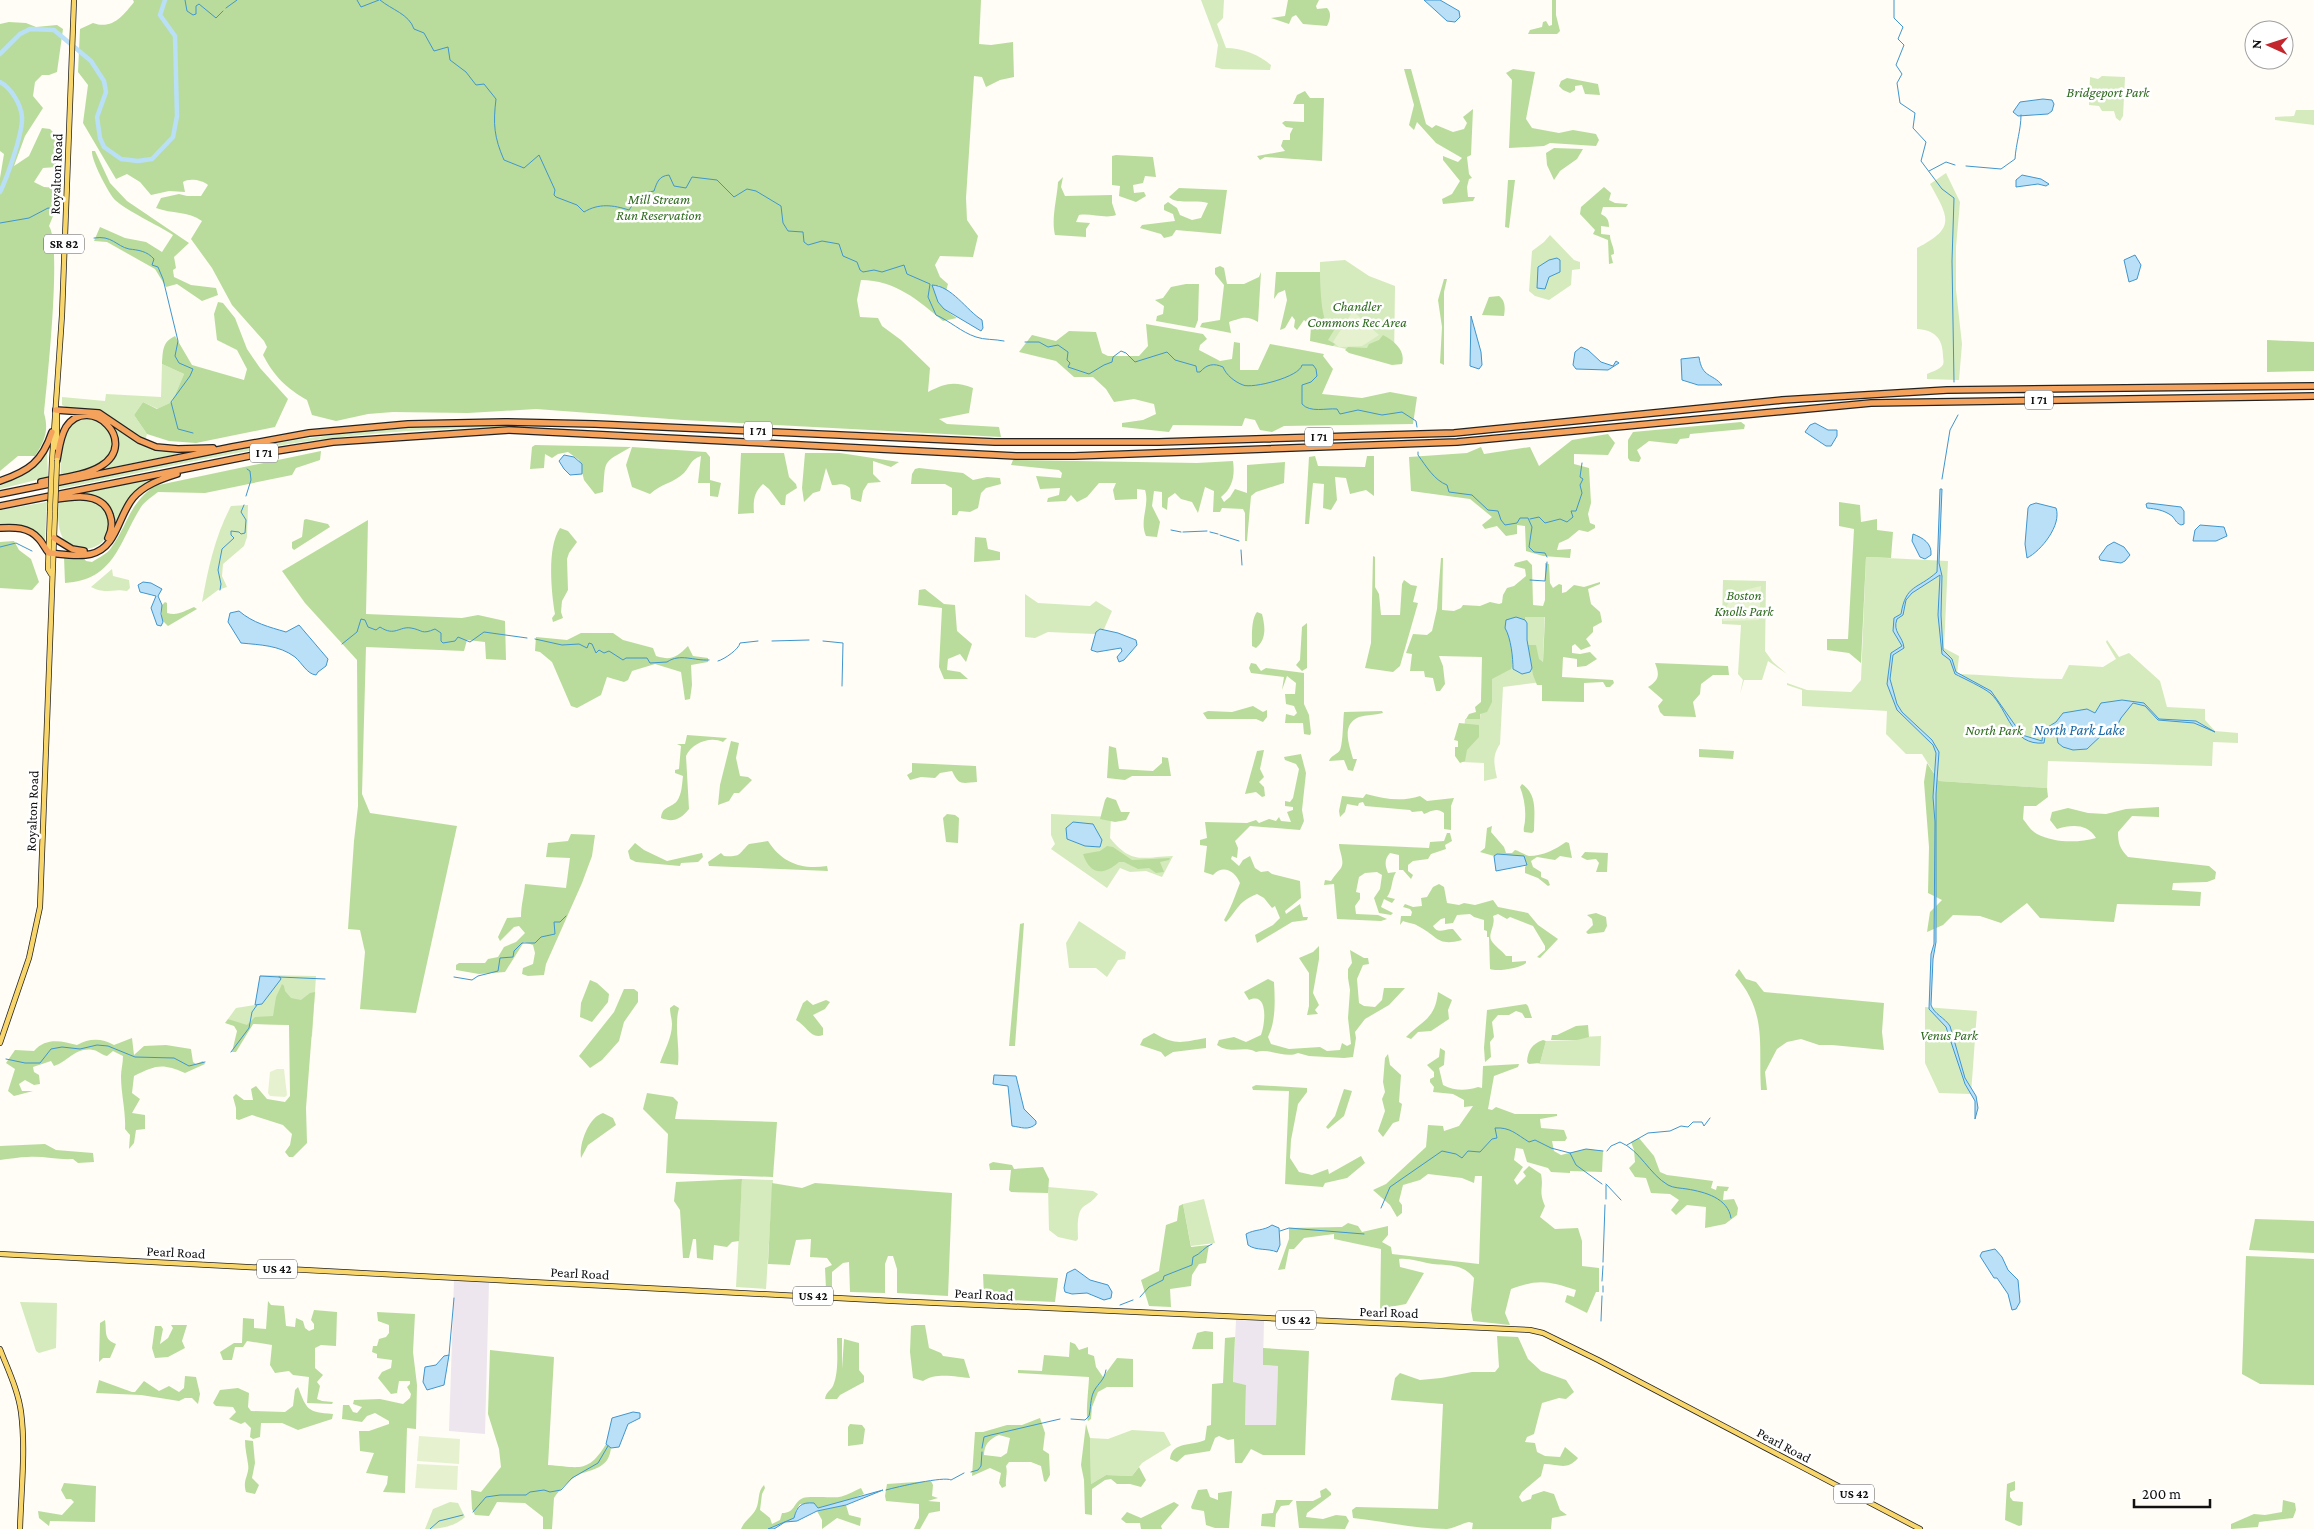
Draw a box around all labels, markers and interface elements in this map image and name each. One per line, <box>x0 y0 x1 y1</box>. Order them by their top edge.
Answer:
north arrow <box>2244 20 2294 70</box>
text: N <box>2248 39 2264 50</box>
park label: Bridgeport Park <box>2067 84 2150 100</box>
street label: Royalton Road <box>47 133 65 215</box>
park label: Mill Stream Run Reservation <box>616 191 702 223</box>
road number: SR 82 <box>44 234 84 253</box>
park label: Chandler Commons Rec Area <box>1307 298 1407 330</box>
road number: I 71 <box>2025 390 2053 410</box>
road number: I 71 <box>744 422 772 441</box>
road number: I 71 <box>1305 428 1333 447</box>
road number: I 71 <box>250 443 278 462</box>
park label: Boston Knolls Park <box>1715 587 1774 619</box>
park label: North Park <box>1965 722 2024 738</box>
water label: North Park Lake <box>2033 722 2125 738</box>
street label: Royalton Road <box>23 770 41 852</box>
park label: Venus Park <box>1920 1027 1979 1043</box>
street label: Pearl Road <box>146 1242 206 1262</box>
road number: US 42 <box>257 1260 297 1278</box>
street label: Pearl Road <box>550 1263 610 1283</box>
street label: Pearl Road <box>954 1284 1014 1304</box>
road number: US 42 <box>793 1286 833 1305</box>
street label: Pearl Road <box>1359 1303 1419 1321</box>
road number: US 42 <box>1276 1310 1316 1330</box>
street label: Pearl Road <box>1754 1424 1814 1466</box>
scale bar <box>2134 1476 2210 1508</box>
road number: US 42 <box>1834 1485 1874 1504</box>
text: 200 m <box>2142 1486 2181 1502</box>

